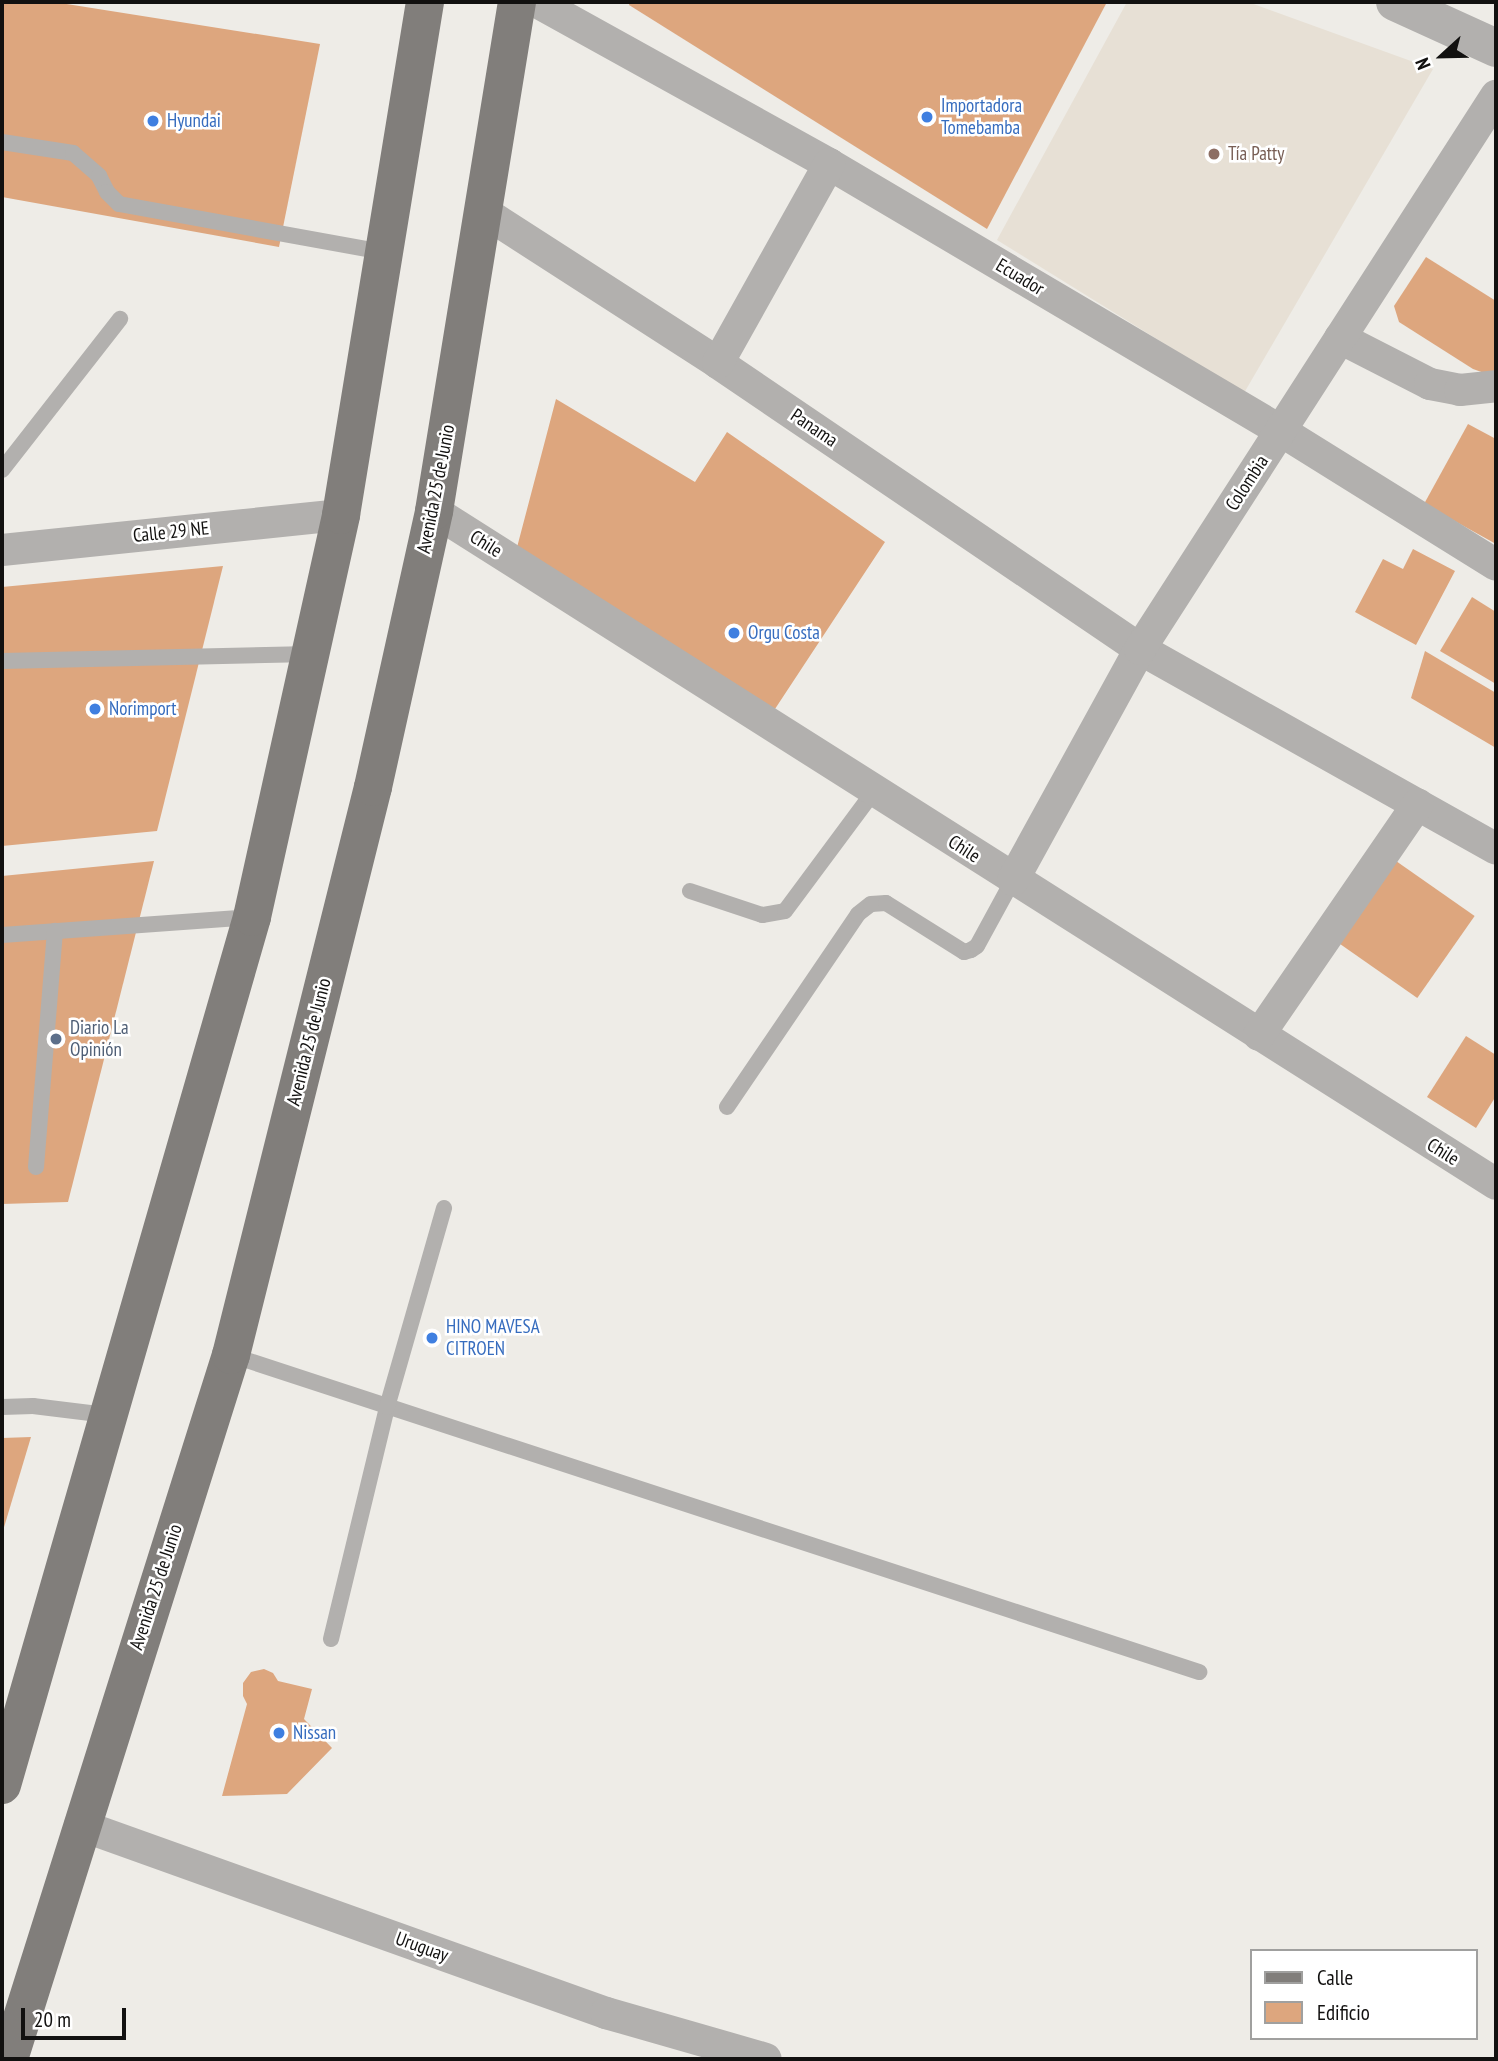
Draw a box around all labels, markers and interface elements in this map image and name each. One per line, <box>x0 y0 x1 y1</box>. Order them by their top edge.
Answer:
north arrow <box>1407 21 1477 91</box>
text: N <box>1409 55 1436 73</box>
place label: Importadora Tomebamba <box>941 95 1022 139</box>
marker: Importadora Tomebamba <box>919 109 935 125</box>
place label: Hyundai <box>167 110 221 132</box>
marker: Hyundai <box>145 113 161 129</box>
place label: Tía Patty <box>1228 143 1284 165</box>
marker: Tía Patty <box>1206 146 1222 162</box>
street label: Ecuador <box>992 254 1048 300</box>
street label: Panama <box>786 404 842 452</box>
street label: Avenida 25 de Junio <box>412 423 460 555</box>
street label: Colombia <box>1221 451 1273 515</box>
street label: Calle 29 NE <box>132 517 210 547</box>
street label: Chile <box>466 525 506 563</box>
place label: Orgu Costa <box>748 622 820 644</box>
marker: Orgu Costa <box>726 625 742 641</box>
place label: Norimport <box>109 698 176 720</box>
marker: Norimport <box>87 701 103 717</box>
street label: Chile <box>944 830 984 868</box>
street label: Avenida 25 de Junio <box>282 976 336 1108</box>
place label: Diario La Opinión <box>70 1017 128 1061</box>
marker: Diario La Opinión <box>48 1031 64 1047</box>
street label: Chile <box>1423 1133 1463 1171</box>
place label: HINO MAVESA CITROEN <box>446 1316 540 1360</box>
marker: HINO MAVESA CITROEN <box>424 1330 440 1346</box>
street label: Avenida 25 de Junio <box>125 1521 187 1653</box>
place label: Nissan <box>293 1722 336 1744</box>
marker: Nissan <box>271 1725 287 1741</box>
street label: Uruguay <box>392 1927 452 1967</box>
legend <box>1250 1949 1477 2040</box>
text: Calle <box>1317 1964 1353 1991</box>
scale bar <box>24 1994 130 2038</box>
text: Edificio <box>1317 1999 1370 2026</box>
text: 20 m <box>34 2006 71 2033</box>

